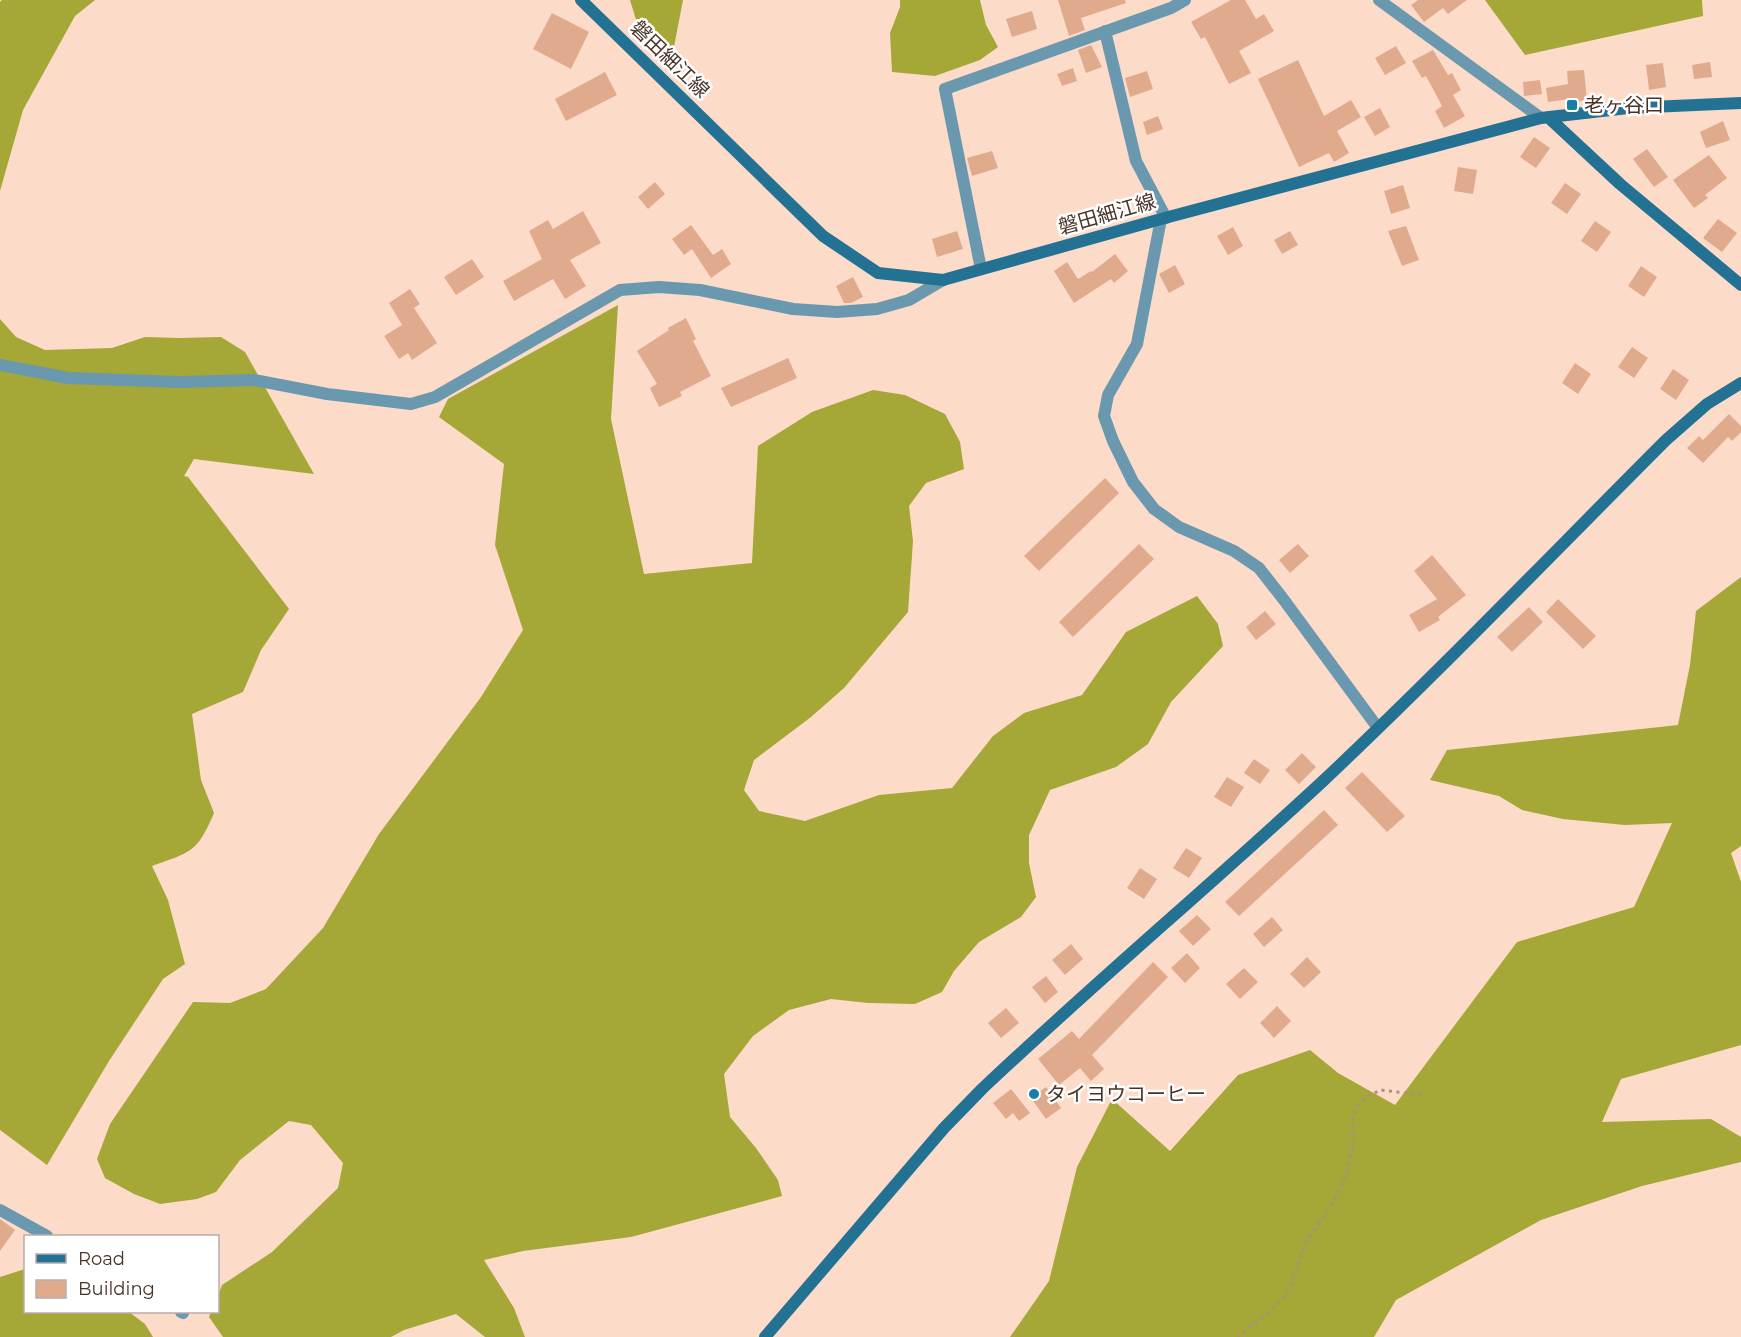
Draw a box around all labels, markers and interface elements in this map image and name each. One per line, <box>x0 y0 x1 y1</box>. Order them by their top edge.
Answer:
street label: 磐田細江線 <box>626 16 714 102</box>
place label: 老ヶ谷口 <box>1584 93 1664 117</box>
marker: 老ヶ谷口 <box>1565 98 1579 112</box>
street label: 磐田細江線 <box>1056 189 1158 239</box>
place label: タイヨウコーヒー <box>1046 1082 1206 1106</box>
marker: タイヨウコーヒー <box>1027 1087 1041 1101</box>
legend <box>24 1235 219 1313</box>
text: Road <box>78 1248 125 1270</box>
text: Building <box>78 1278 155 1300</box>

